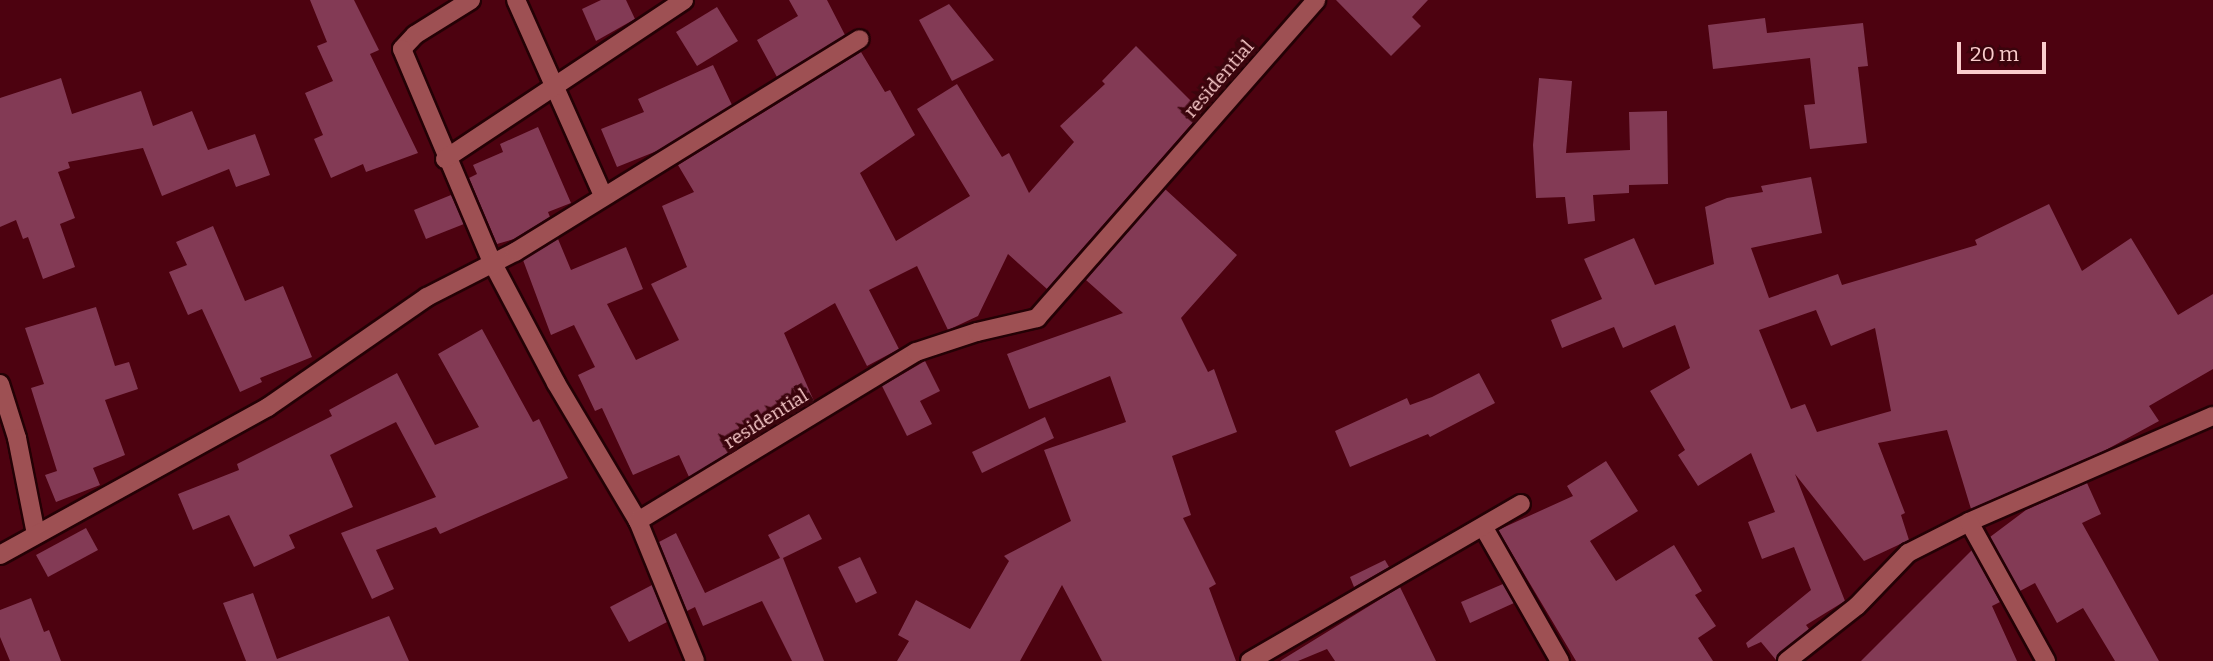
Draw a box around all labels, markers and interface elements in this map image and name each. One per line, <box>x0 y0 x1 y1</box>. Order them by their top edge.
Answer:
scale bar <box>1961 28 2050 72</box>
street label: residential <box>1179 36 1259 122</box>
text: 20 m <box>1970 41 2019 67</box>
street label: residential <box>720 384 812 454</box>

